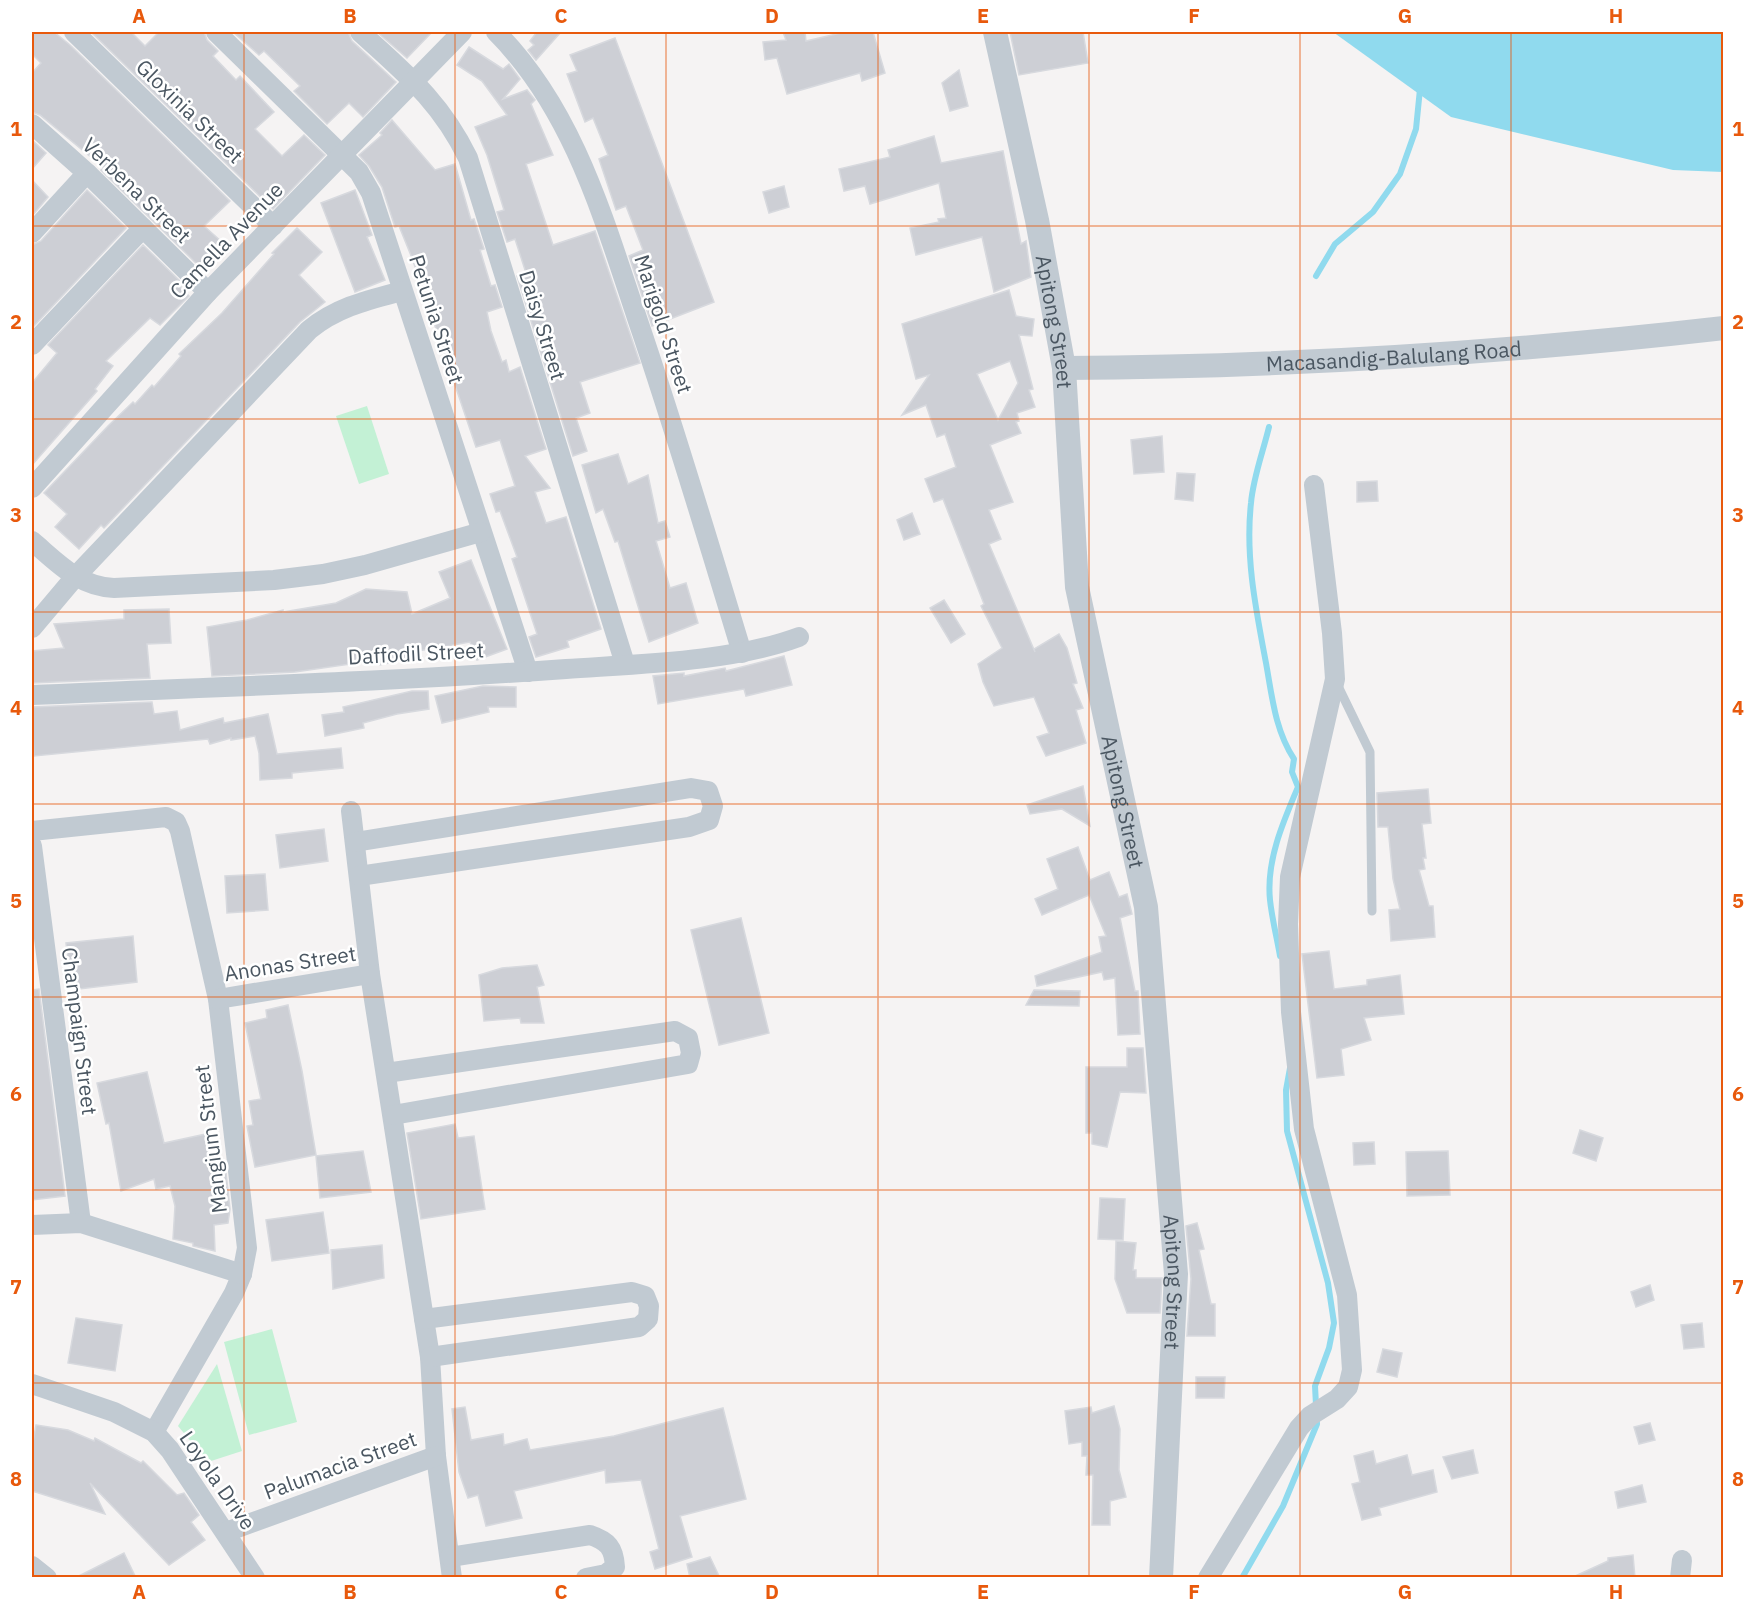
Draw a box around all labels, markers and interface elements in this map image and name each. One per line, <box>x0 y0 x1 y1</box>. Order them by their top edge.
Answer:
text: A <box>132 2 146 29</box>
text: B <box>343 2 357 29</box>
text: C <box>554 2 568 29</box>
text: D <box>765 2 779 29</box>
text: E <box>977 2 989 29</box>
text: F <box>1188 2 1200 29</box>
text: G <box>1398 2 1412 29</box>
text: H <box>1609 2 1623 29</box>
street label: Gloxinia Street <box>130 53 250 169</box>
text: 1 <box>10 115 22 142</box>
text: 1 <box>1732 115 1744 142</box>
street label: Verbena Street <box>77 131 197 249</box>
street label: Camella Avenue <box>163 176 289 304</box>
street label: Petunia Street <box>403 251 471 387</box>
street label: Marigold Street <box>628 251 700 397</box>
street label: Apitong Street <box>1030 252 1079 390</box>
street label: Daisy Street <box>513 267 573 383</box>
text: 2 <box>10 308 22 335</box>
text: 2 <box>1732 308 1744 335</box>
street label: Macasandig-Balulang Road <box>1265 334 1523 377</box>
text: 3 <box>10 501 22 528</box>
text: 3 <box>1732 501 1744 528</box>
street label: Daffodil Street <box>347 635 485 671</box>
text: 4 <box>10 694 22 721</box>
text: 4 <box>1732 694 1744 721</box>
street label: Apitong Street <box>1095 732 1151 871</box>
text: 5 <box>10 887 22 914</box>
text: 5 <box>1732 887 1744 914</box>
street label: Anonas Street <box>222 939 358 987</box>
street label: Champaign Street <box>56 946 104 1116</box>
street label: Mangium Street <box>187 1063 233 1215</box>
text: 6 <box>10 1080 22 1107</box>
text: 6 <box>1732 1080 1744 1107</box>
street label: Apitong Street <box>1157 1213 1190 1350</box>
text: 7 <box>10 1273 22 1300</box>
text: 7 <box>1732 1273 1744 1300</box>
street label: Palumacia Street <box>260 1424 420 1506</box>
street label: Loyola Drive <box>174 1425 262 1535</box>
text: 8 <box>10 1465 22 1492</box>
text: 8 <box>1732 1465 1744 1492</box>
text: A <box>132 1578 146 1605</box>
text: B <box>343 1578 357 1605</box>
text: C <box>554 1578 568 1605</box>
text: D <box>765 1578 779 1605</box>
text: E <box>977 1578 989 1605</box>
text: F <box>1188 1578 1200 1605</box>
text: G <box>1398 1578 1412 1605</box>
text: H <box>1609 1578 1623 1605</box>

